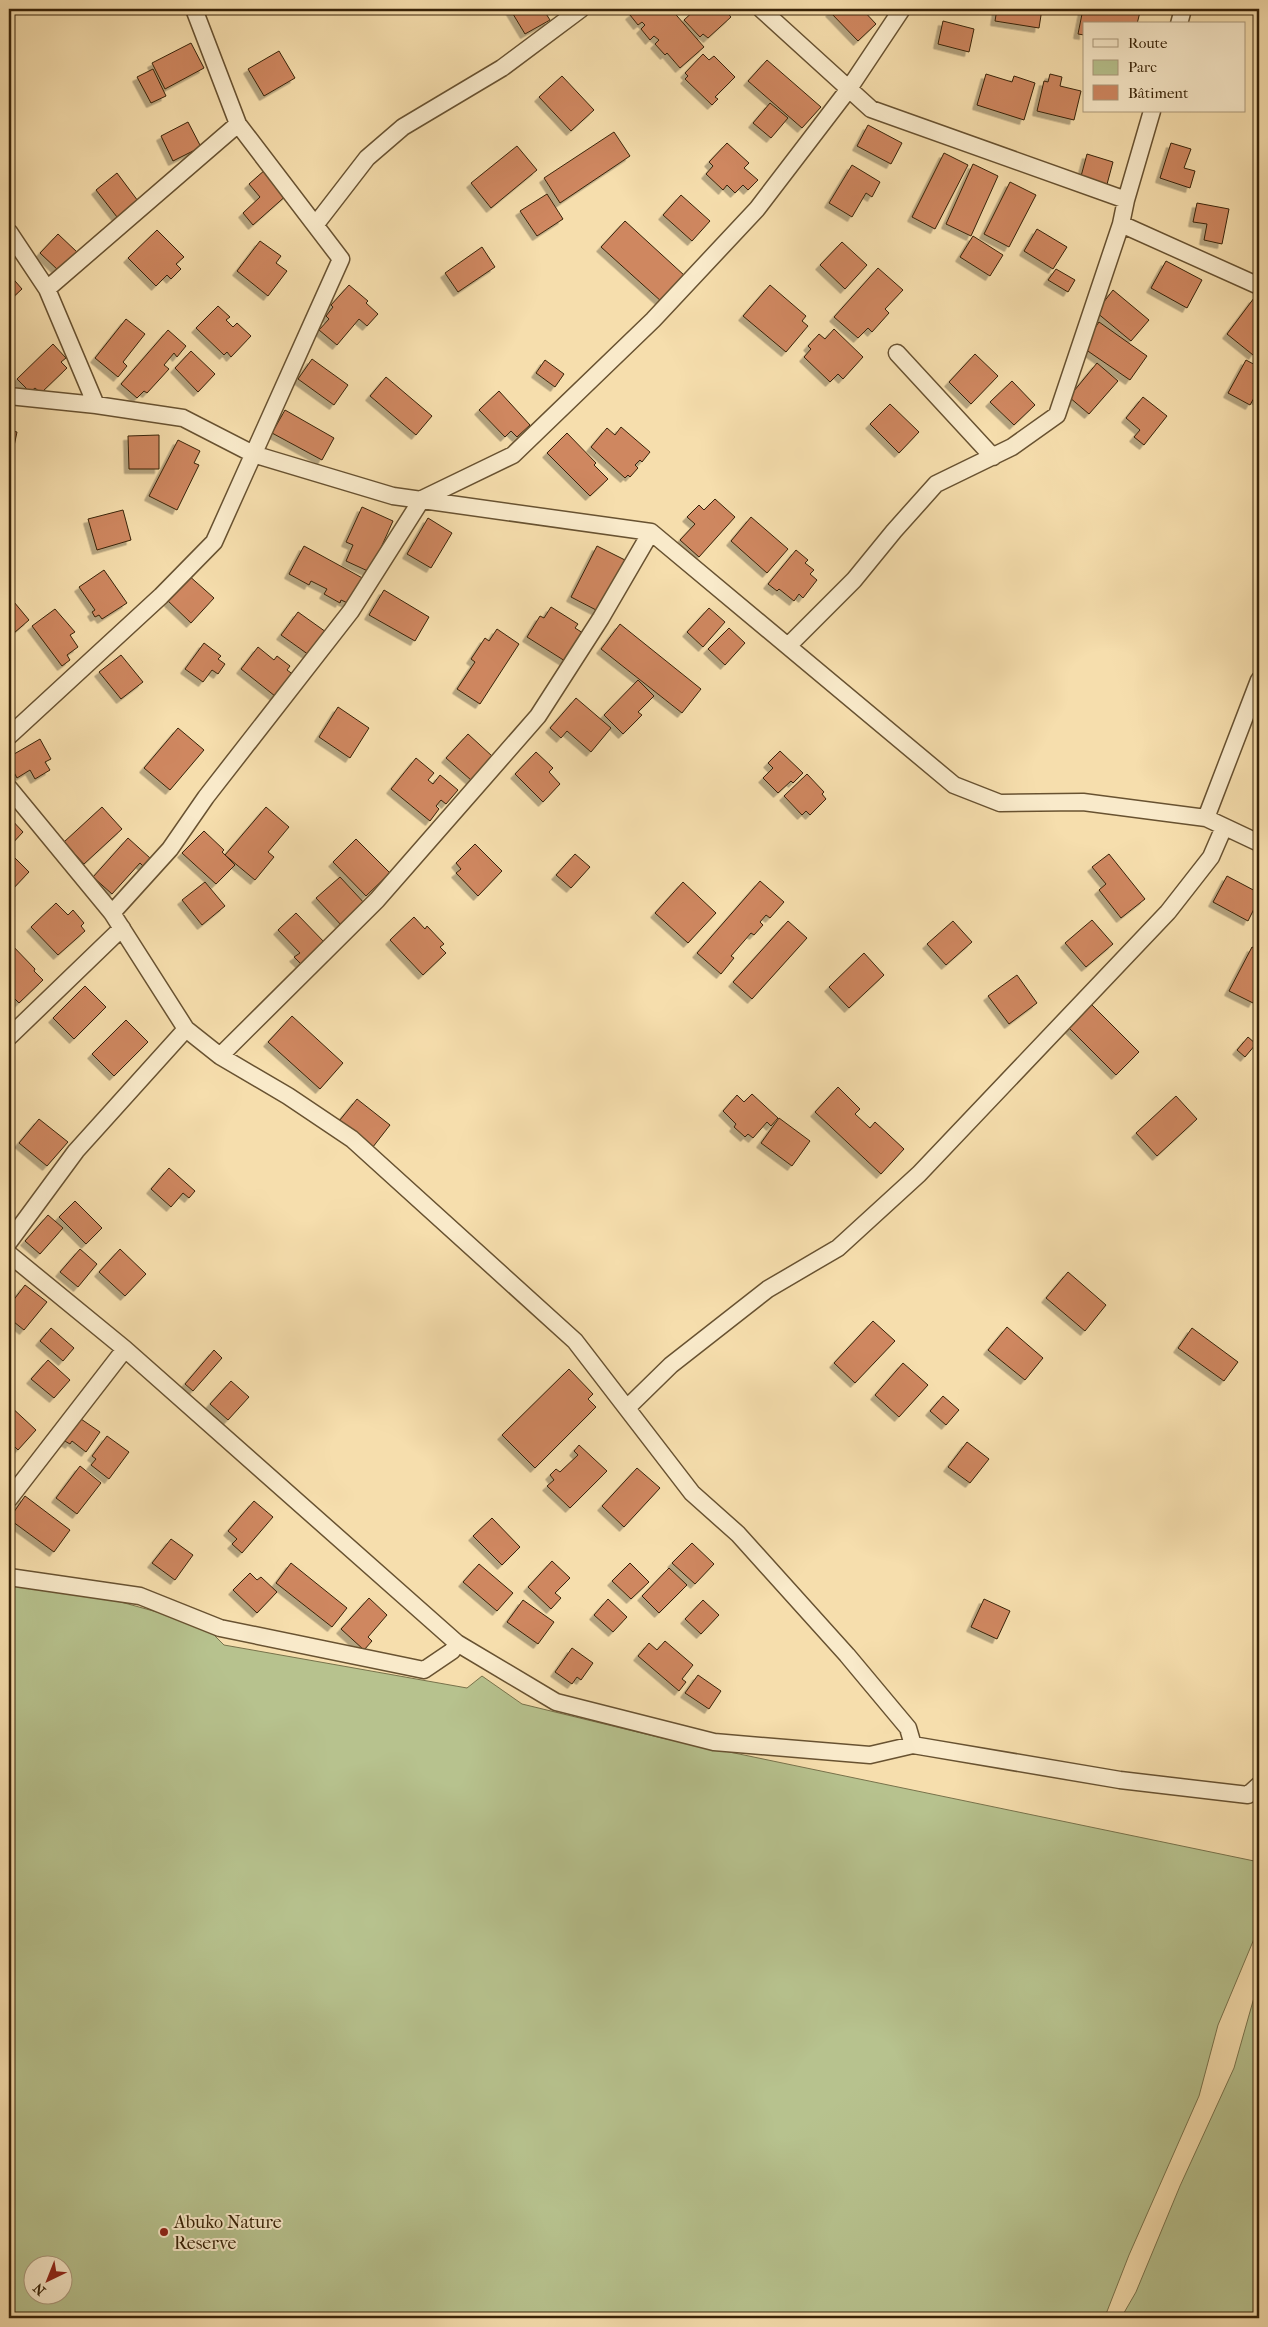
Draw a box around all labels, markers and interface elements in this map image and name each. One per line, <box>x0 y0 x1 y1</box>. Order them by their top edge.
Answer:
legend <box>1083 22 1246 112</box>
text: Route <box>1128 34 1168 52</box>
text: Parc <box>1128 58 1157 76</box>
text: Bâtiment <box>1128 84 1189 102</box>
place label: Abuko Nature Reserve <box>173 2212 282 2254</box>
marker: Abuko Nature Reserve <box>158 2226 170 2238</box>
north arrow <box>22 2254 72 2304</box>
text: N <box>30 2279 49 2299</box>

